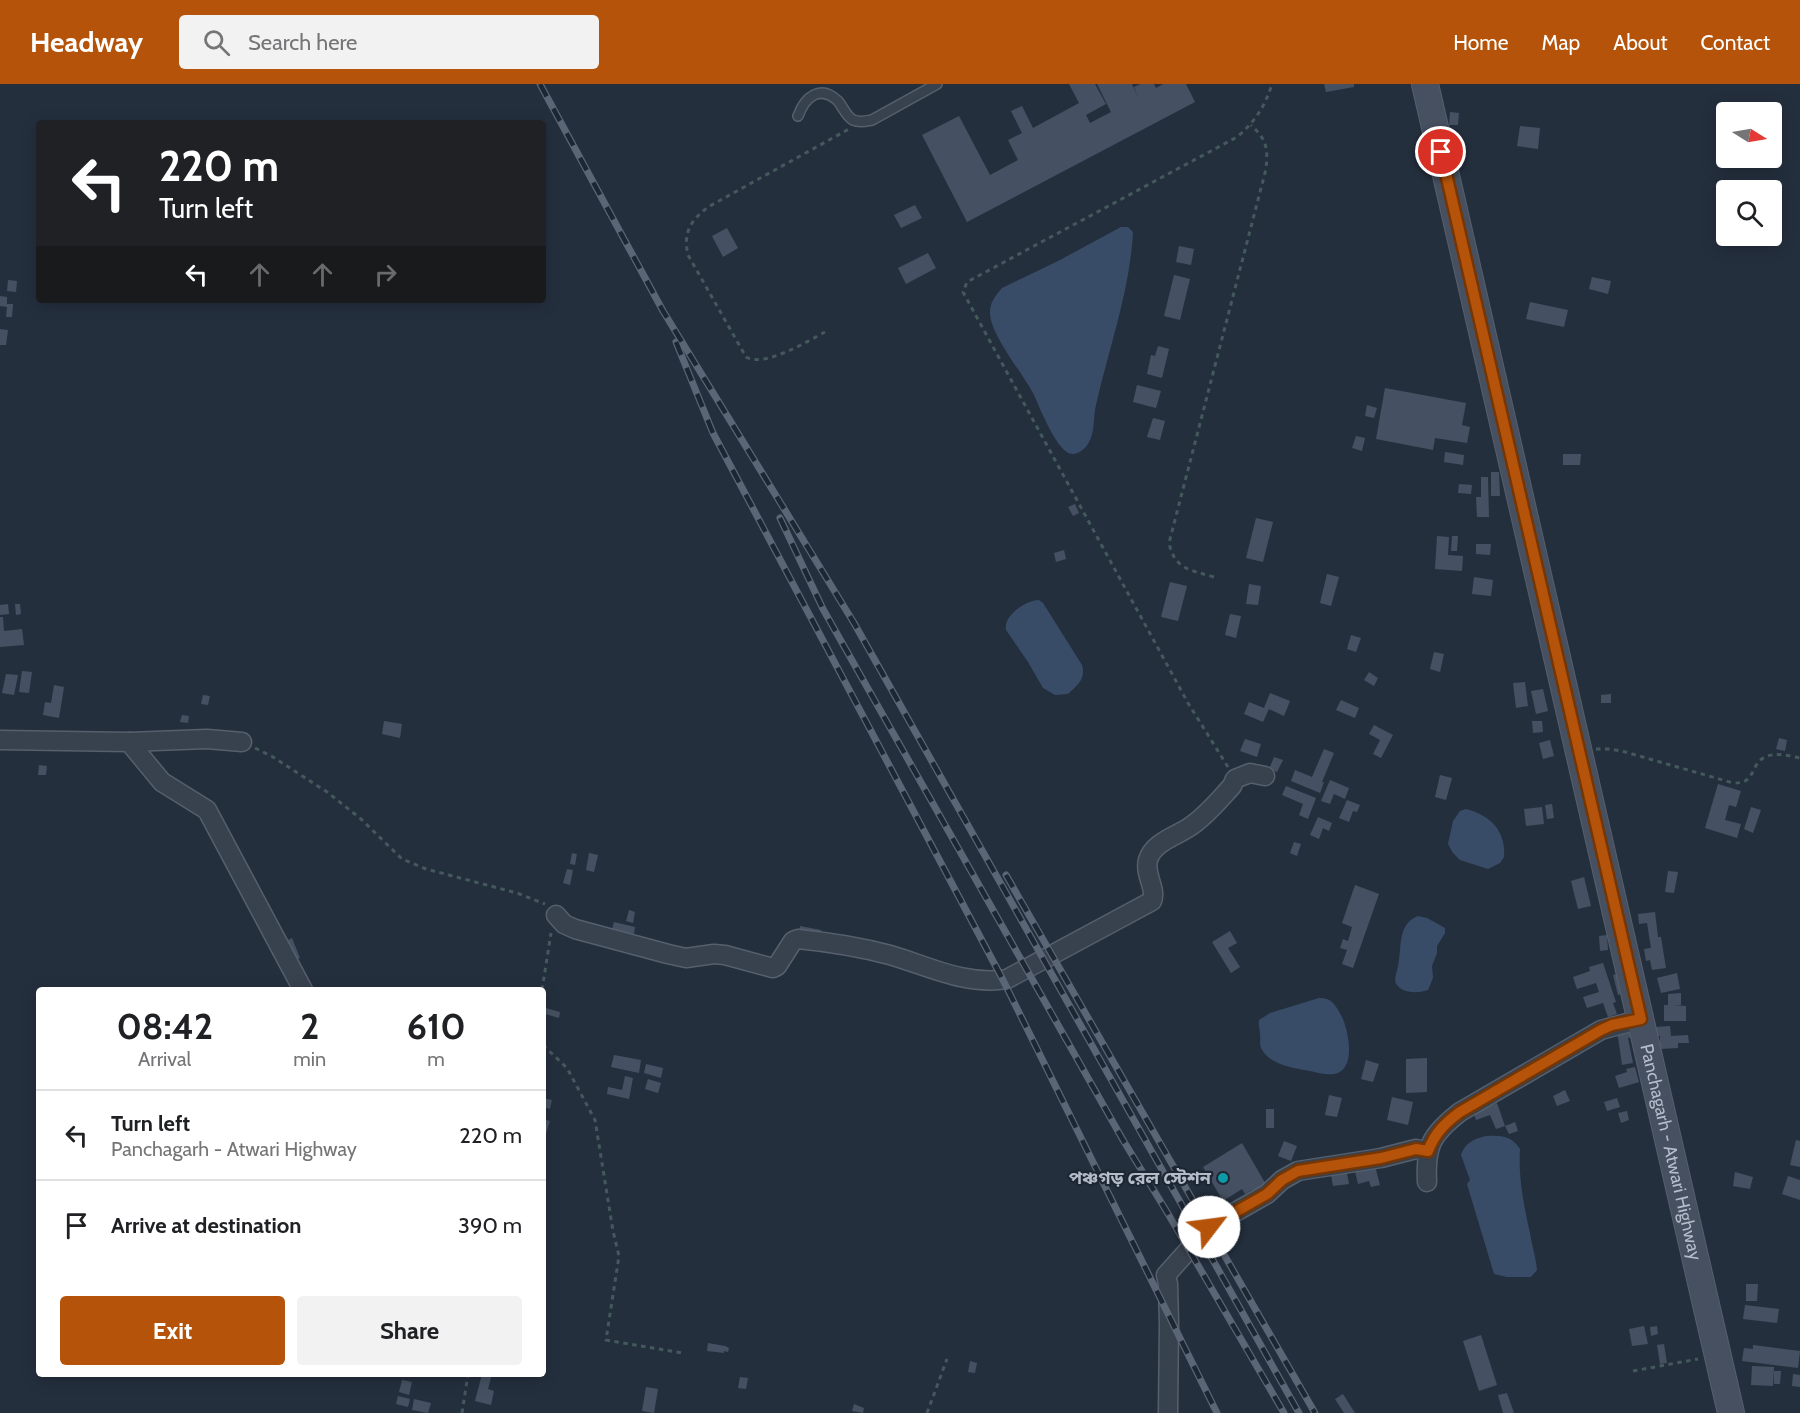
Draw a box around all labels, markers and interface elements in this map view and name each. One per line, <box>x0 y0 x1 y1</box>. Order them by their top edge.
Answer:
search box <box>179 15 599 69</box>
text: Headway <box>30 25 143 59</box>
icon: search <box>200 26 233 59</box>
text: Search here <box>248 29 357 56</box>
text: Home <box>1453 30 1509 55</box>
text: Map <box>1542 30 1580 55</box>
text: About <box>1613 30 1667 55</box>
text: Contact <box>1700 30 1770 55</box>
north arrow <box>1716 102 1782 168</box>
map controls <box>1716 102 1782 246</box>
pin <box>1415 126 1466 177</box>
icon: arrive <box>1424 135 1457 168</box>
text: 220 m <box>159 140 279 192</box>
icon: left <box>60 144 138 222</box>
button: search <box>1716 180 1782 246</box>
text: Turn left <box>159 192 253 225</box>
icon: left <box>180 258 213 291</box>
icon: ahead <box>243 258 276 291</box>
icon: ahead <box>306 258 339 291</box>
icon: right <box>369 258 402 291</box>
text: 08:42 <box>116 1004 213 1048</box>
text: 2 <box>300 1004 319 1048</box>
text: 610 <box>407 1004 466 1048</box>
street label: Panchagarh - Atwari Highway <box>1635 1042 1706 1262</box>
text: Arrival <box>138 1047 191 1071</box>
text: min <box>293 1047 326 1071</box>
text: m <box>427 1047 445 1071</box>
text: Turn left <box>111 1110 190 1137</box>
icon: left <box>60 1119 93 1152</box>
text: 220 m <box>459 1122 522 1149</box>
text: Panchagarh - Atwari Highway <box>111 1137 357 1161</box>
place label: পঞ্চগড় রেল স্টেশন <box>1069 1167 1212 1189</box>
marker: পঞ্চগড় রেল স্টেশন <box>1216 1171 1230 1185</box>
position arrow <box>1177 1195 1241 1259</box>
icon: arrive <box>60 1209 93 1242</box>
text: Arrive at destination <box>111 1212 301 1239</box>
text: 390 m <box>458 1212 522 1239</box>
button: Exit <box>60 1296 285 1365</box>
button: Share <box>297 1296 522 1365</box>

